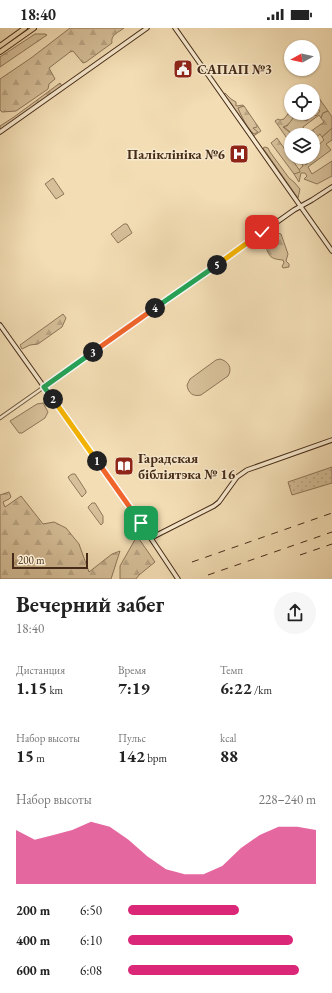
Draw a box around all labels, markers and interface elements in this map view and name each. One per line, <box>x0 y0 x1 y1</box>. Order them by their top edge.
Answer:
text: 18:40 <box>20 5 56 24</box>
north arrow <box>284 40 320 76</box>
map controls <box>284 40 320 164</box>
public building icon: САПАП №3 <box>172 58 194 80</box>
place label: САПАП №3 <box>197 60 272 78</box>
button: locate <box>284 84 320 120</box>
button: layers <box>284 128 320 164</box>
hospital icon: Паліклініка №6 <box>228 143 250 165</box>
place label: Паліклініка №6 <box>127 145 226 163</box>
pin <box>245 215 279 249</box>
icon: check <box>251 221 273 243</box>
pin: 5 <box>207 255 227 275</box>
text: 5 <box>214 258 220 272</box>
pin: 4 <box>145 298 165 318</box>
text: 4 <box>152 301 158 315</box>
pin: 3 <box>83 342 103 362</box>
text: 3 <box>90 345 96 359</box>
pin: 2 <box>43 389 63 409</box>
text: 2 <box>50 392 56 406</box>
place label: Гарадская бібліятэка № 16 <box>138 449 236 483</box>
pin: 1 <box>87 451 107 471</box>
text: 1 <box>94 454 100 468</box>
library icon: Гарадская бібліятэка № 16 <box>113 455 135 477</box>
pin <box>124 506 158 540</box>
icon: arrive <box>130 512 152 534</box>
scale bar <box>12 551 88 570</box>
text: 200 m <box>18 553 45 567</box>
text: Вечерний забег <box>16 590 164 619</box>
button: share <box>274 592 316 634</box>
text: 18:40 <box>16 620 44 637</box>
text: Дистанция <box>16 663 65 677</box>
text: Время <box>118 663 146 677</box>
text: Темп <box>220 663 243 677</box>
text: 1.15 <box>16 677 47 699</box>
text: 7:19 <box>118 677 150 699</box>
text: 6:22 <box>220 677 252 699</box>
text: km <box>47 683 63 697</box>
text: /km <box>252 683 272 697</box>
text: Набор высоты <box>16 731 80 745</box>
text: Пульс <box>118 731 146 745</box>
text: kcal <box>220 731 237 745</box>
text: 15 <box>16 745 34 767</box>
text: 142 <box>118 745 145 767</box>
text: 88 <box>220 745 238 767</box>
text: m <box>34 751 45 765</box>
text: bpm <box>145 751 167 765</box>
text: Набор высоты <box>16 791 92 808</box>
text: 228–240 m <box>259 791 316 808</box>
text: 200 m <box>16 902 50 919</box>
text: 6:50 <box>80 902 102 919</box>
text: 400 m <box>16 932 50 949</box>
text: 6:10 <box>80 932 102 949</box>
text: 600 m <box>16 962 50 979</box>
text: 6:08 <box>80 962 102 979</box>

